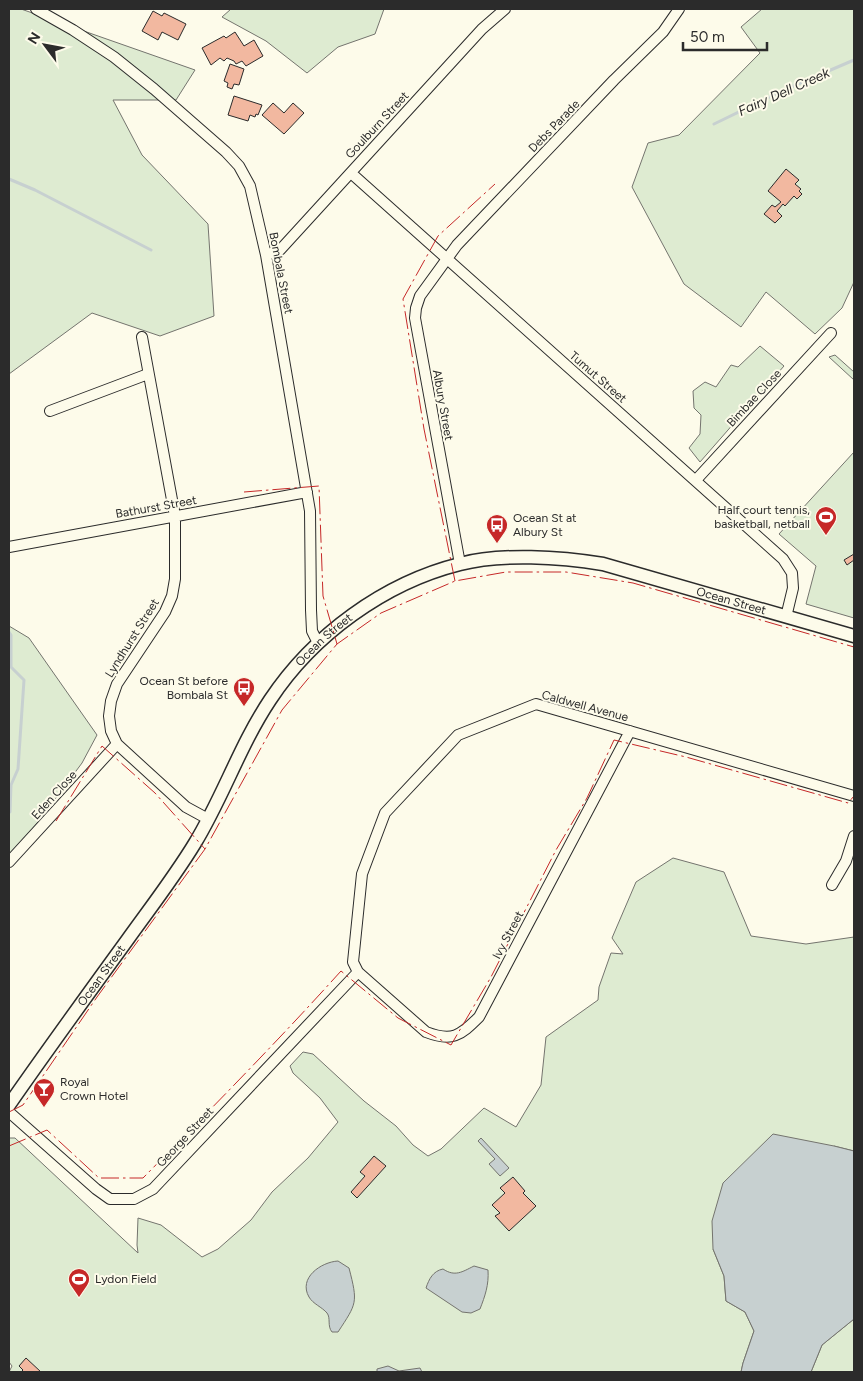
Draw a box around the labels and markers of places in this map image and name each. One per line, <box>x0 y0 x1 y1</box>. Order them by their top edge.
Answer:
place label: Half court tennis, basketball, netball <box>714 503 810 531</box>
sports icon: Half court tennis, basketball, netball <box>814 505 838 536</box>
place label: Ocean St at Albury St <box>513 511 577 539</box>
bus stop icon: Ocean St at Albury St <box>485 513 509 544</box>
place label: Ocean St before Bombala St <box>139 674 228 702</box>
bus stop icon: Ocean St before Bombala St <box>232 676 256 707</box>
place label: Royal Crown Hotel <box>60 1075 128 1103</box>
bar icon: Royal Crown Hotel <box>32 1077 56 1108</box>
sports icon: Lydon Field <box>67 1267 91 1298</box>
place label: Lydon Field <box>95 1272 157 1286</box>

